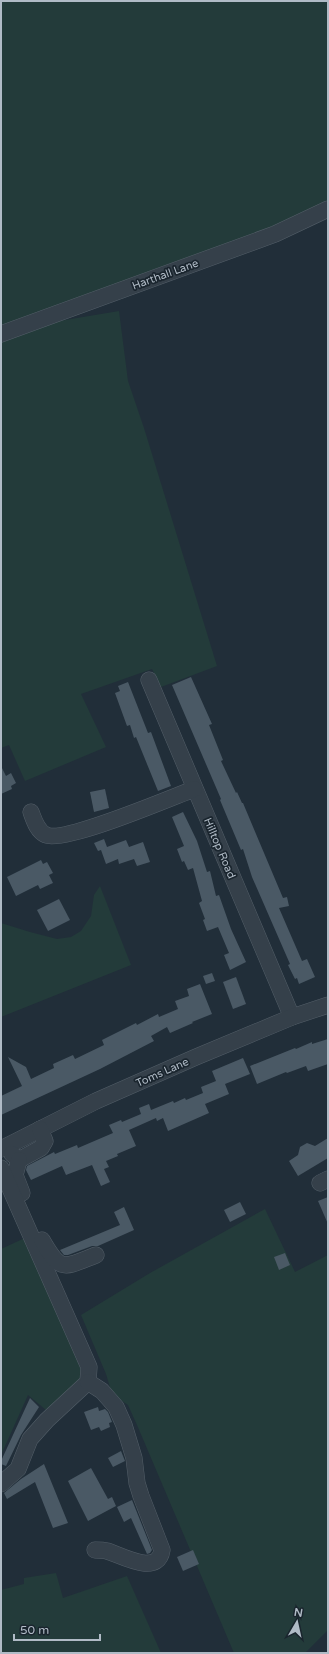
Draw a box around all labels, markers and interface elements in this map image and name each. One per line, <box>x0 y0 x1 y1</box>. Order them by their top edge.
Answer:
street label: Harthall Lane <box>130 256 200 292</box>
street label: Hilltop Road <box>201 816 238 881</box>
street label: Toms Lane <box>134 1055 191 1090</box>
north arrow <box>277 1602 317 1642</box>
text: N <box>293 1606 304 1620</box>
scale bar <box>14 1616 100 1642</box>
text: 50 m <box>20 1623 49 1637</box>

